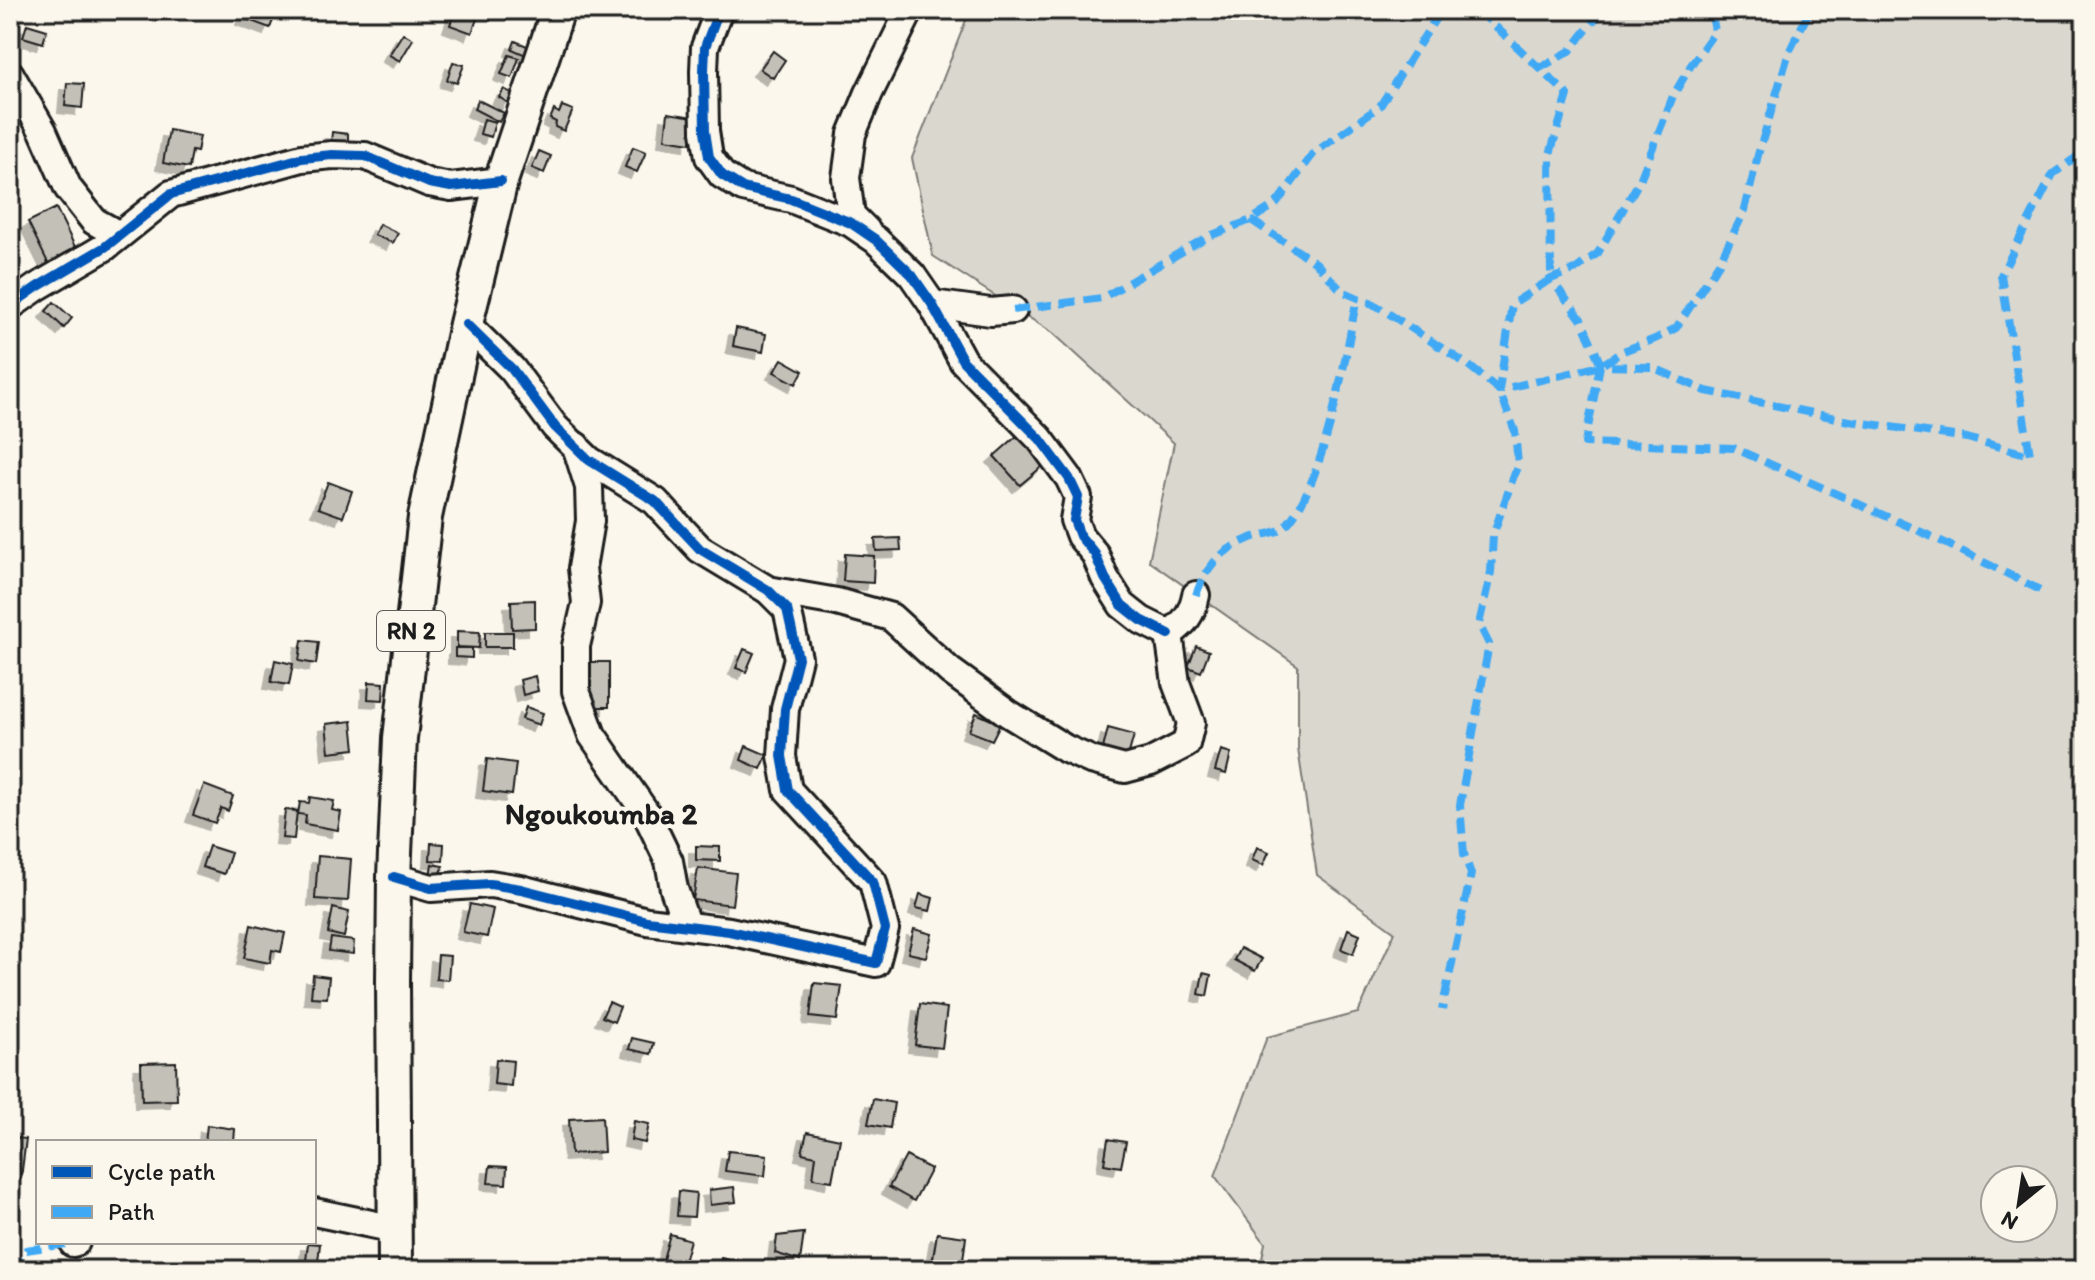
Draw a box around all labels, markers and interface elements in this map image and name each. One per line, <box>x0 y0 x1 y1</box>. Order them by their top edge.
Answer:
road number: RN 2 <box>377 611 445 651</box>
district label: Ngoukoumba 2 <box>505 795 698 832</box>
legend <box>36 1140 316 1244</box>
text: Cycle path <box>108 1157 215 1186</box>
north arrow <box>1979 1164 2059 1244</box>
text: Path <box>108 1197 155 1226</box>
text: N <box>1996 1205 2022 1236</box>

